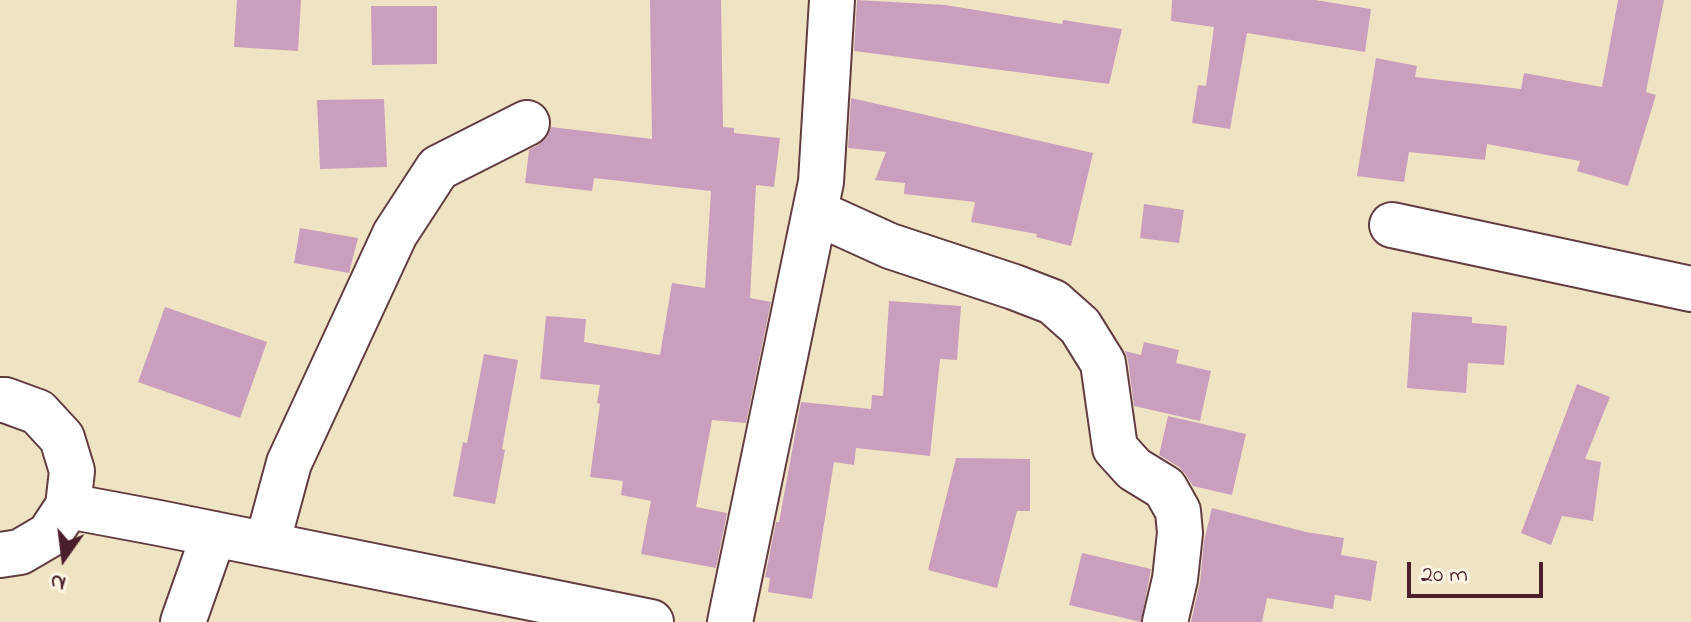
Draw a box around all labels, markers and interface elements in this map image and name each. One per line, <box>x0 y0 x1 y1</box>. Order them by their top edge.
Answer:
north arrow <box>24 518 104 598</box>
scale bar <box>1411 546 1547 596</box>
text: 20 m <box>1421 558 1468 593</box>
text: N <box>47 564 69 599</box>

